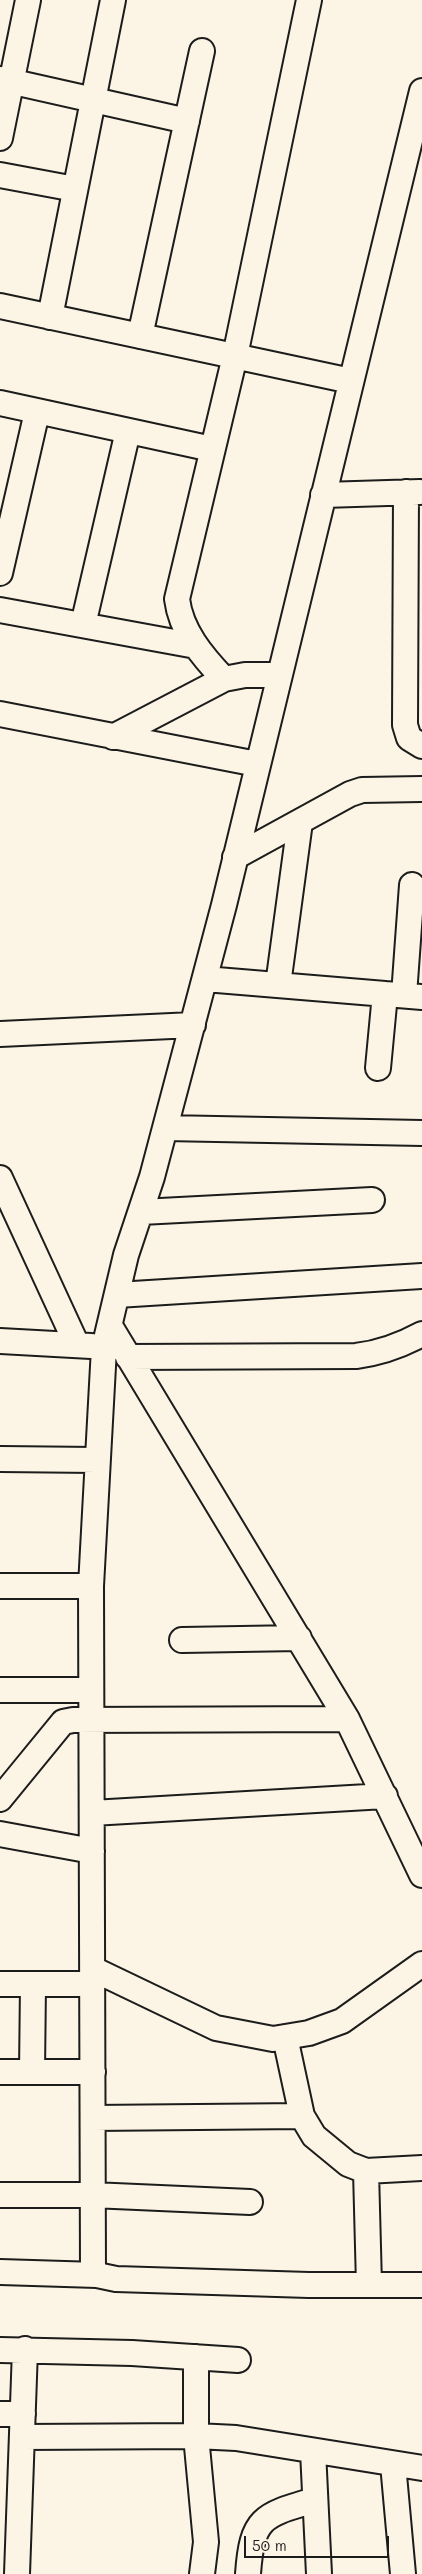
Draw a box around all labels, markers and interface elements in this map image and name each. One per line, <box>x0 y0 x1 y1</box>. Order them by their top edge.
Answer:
scale bar <box>247 2526 392 2558</box>
text: 50 m <box>252 2535 287 2555</box>

